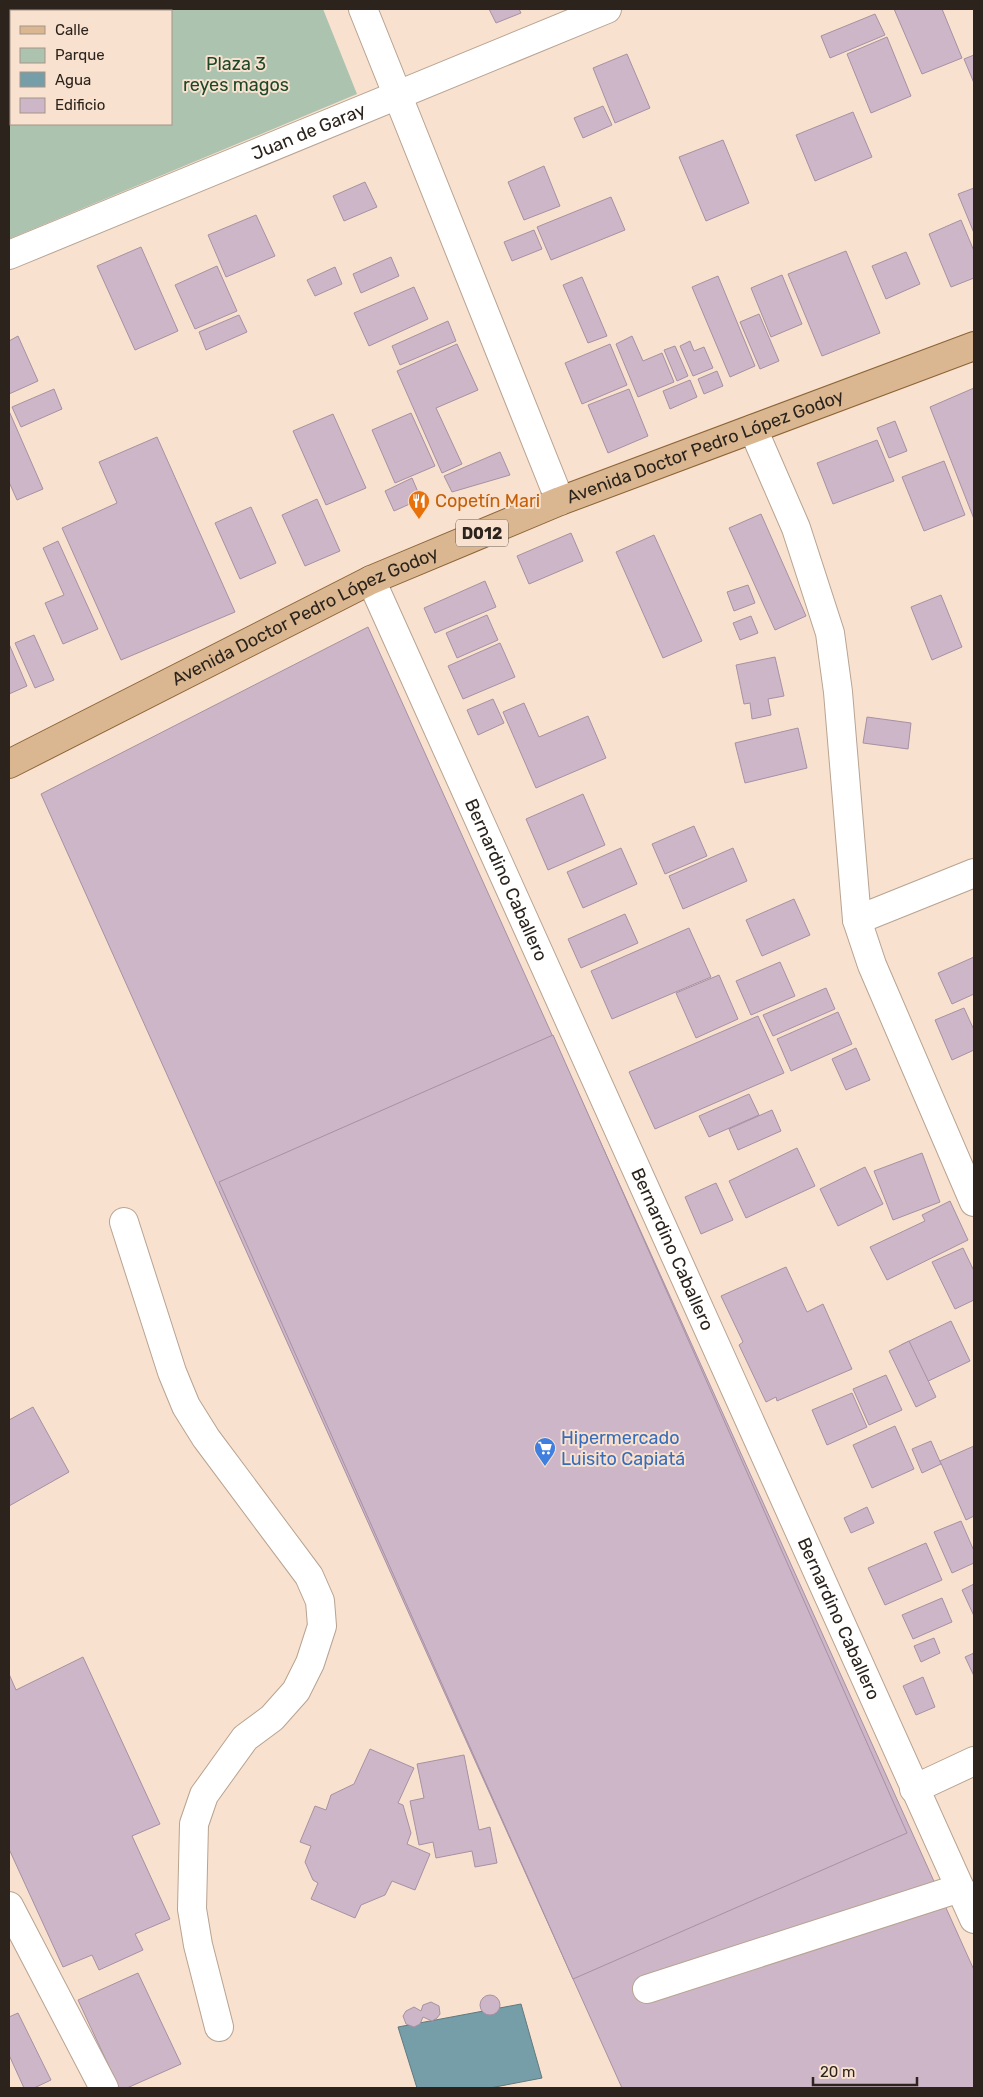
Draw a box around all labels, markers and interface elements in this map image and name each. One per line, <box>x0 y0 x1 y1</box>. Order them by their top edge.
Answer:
legend <box>10 10 172 125</box>
text: Calle <box>55 21 89 39</box>
text: Parque <box>55 46 105 64</box>
park label: Plaza 3 reyes magos <box>183 53 289 96</box>
text: Agua <box>55 71 91 89</box>
text: Edificio <box>55 96 105 114</box>
street label: Juan de Garay <box>248 98 369 165</box>
street label: Avenida Doctor Pedro López Godoy <box>564 385 847 509</box>
restaurant icon: Copetín Mari <box>407 489 431 520</box>
place label: Copetín Mari <box>435 490 540 512</box>
road number: D012 <box>456 520 508 546</box>
street label: Avenida Doctor Pedro López Godoy <box>168 542 442 690</box>
street label: Bernardino Caballero <box>460 795 552 965</box>
street label: Bernardino Caballero <box>626 1165 718 1334</box>
place label: Hipermercado Luisito Capiatá <box>561 1427 685 1470</box>
supermarket icon: Hipermercado Luisito Capiatá <box>533 1436 557 1467</box>
street label: Bernardino Caballero <box>793 1534 885 1703</box>
scale bar <box>813 2054 917 2086</box>
text: 20 m <box>820 2063 855 2081</box>

